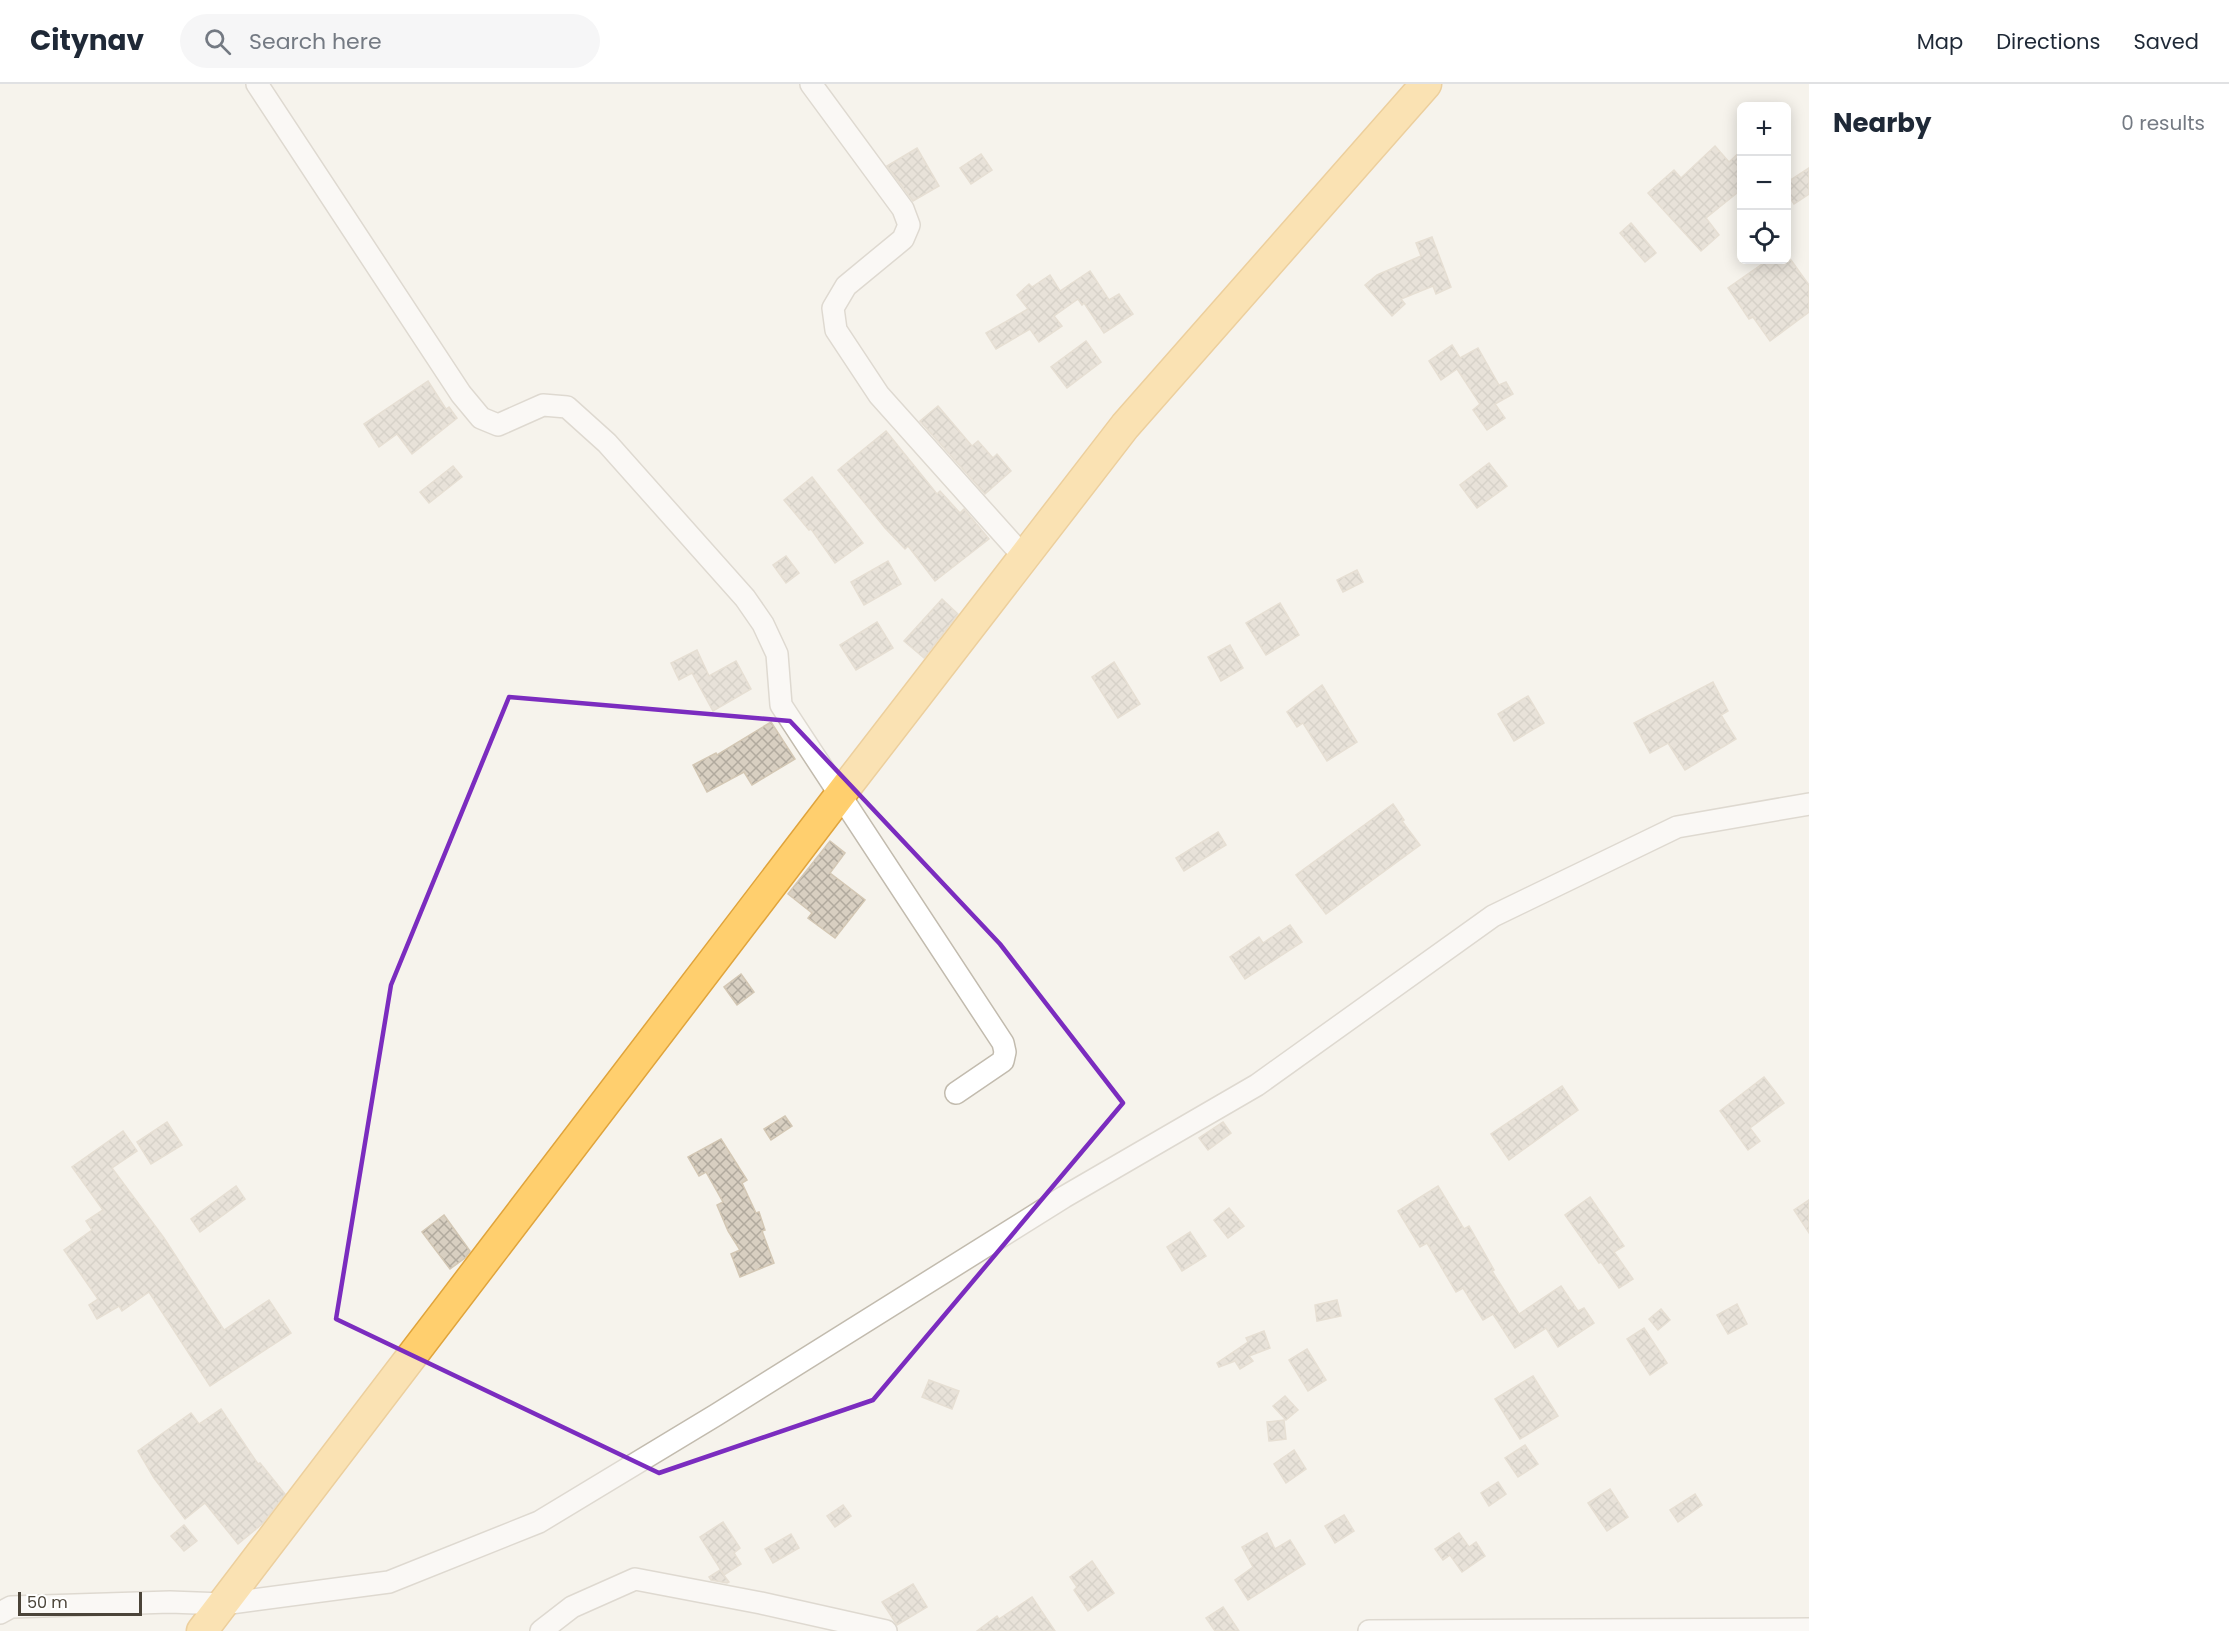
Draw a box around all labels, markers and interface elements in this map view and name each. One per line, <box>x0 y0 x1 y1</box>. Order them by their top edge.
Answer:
search box <box>180 14 600 68</box>
text: Citynav <box>30 21 144 60</box>
icon: search <box>201 25 234 58</box>
text: Search here <box>249 26 382 57</box>
text: Map <box>1917 27 1963 56</box>
text: Directions <box>1996 27 2100 56</box>
text: Saved <box>2133 27 2199 56</box>
map controls <box>1737 102 1791 264</box>
button: + <box>1737 102 1791 156</box>
text: Nearby <box>1833 105 1931 141</box>
text: 0 results <box>2121 109 2205 137</box>
button: − <box>1737 156 1791 210</box>
button: locate <box>1737 210 1791 264</box>
scale bar <box>18 1589 142 1616</box>
text: 50 m <box>27 1591 68 1614</box>

